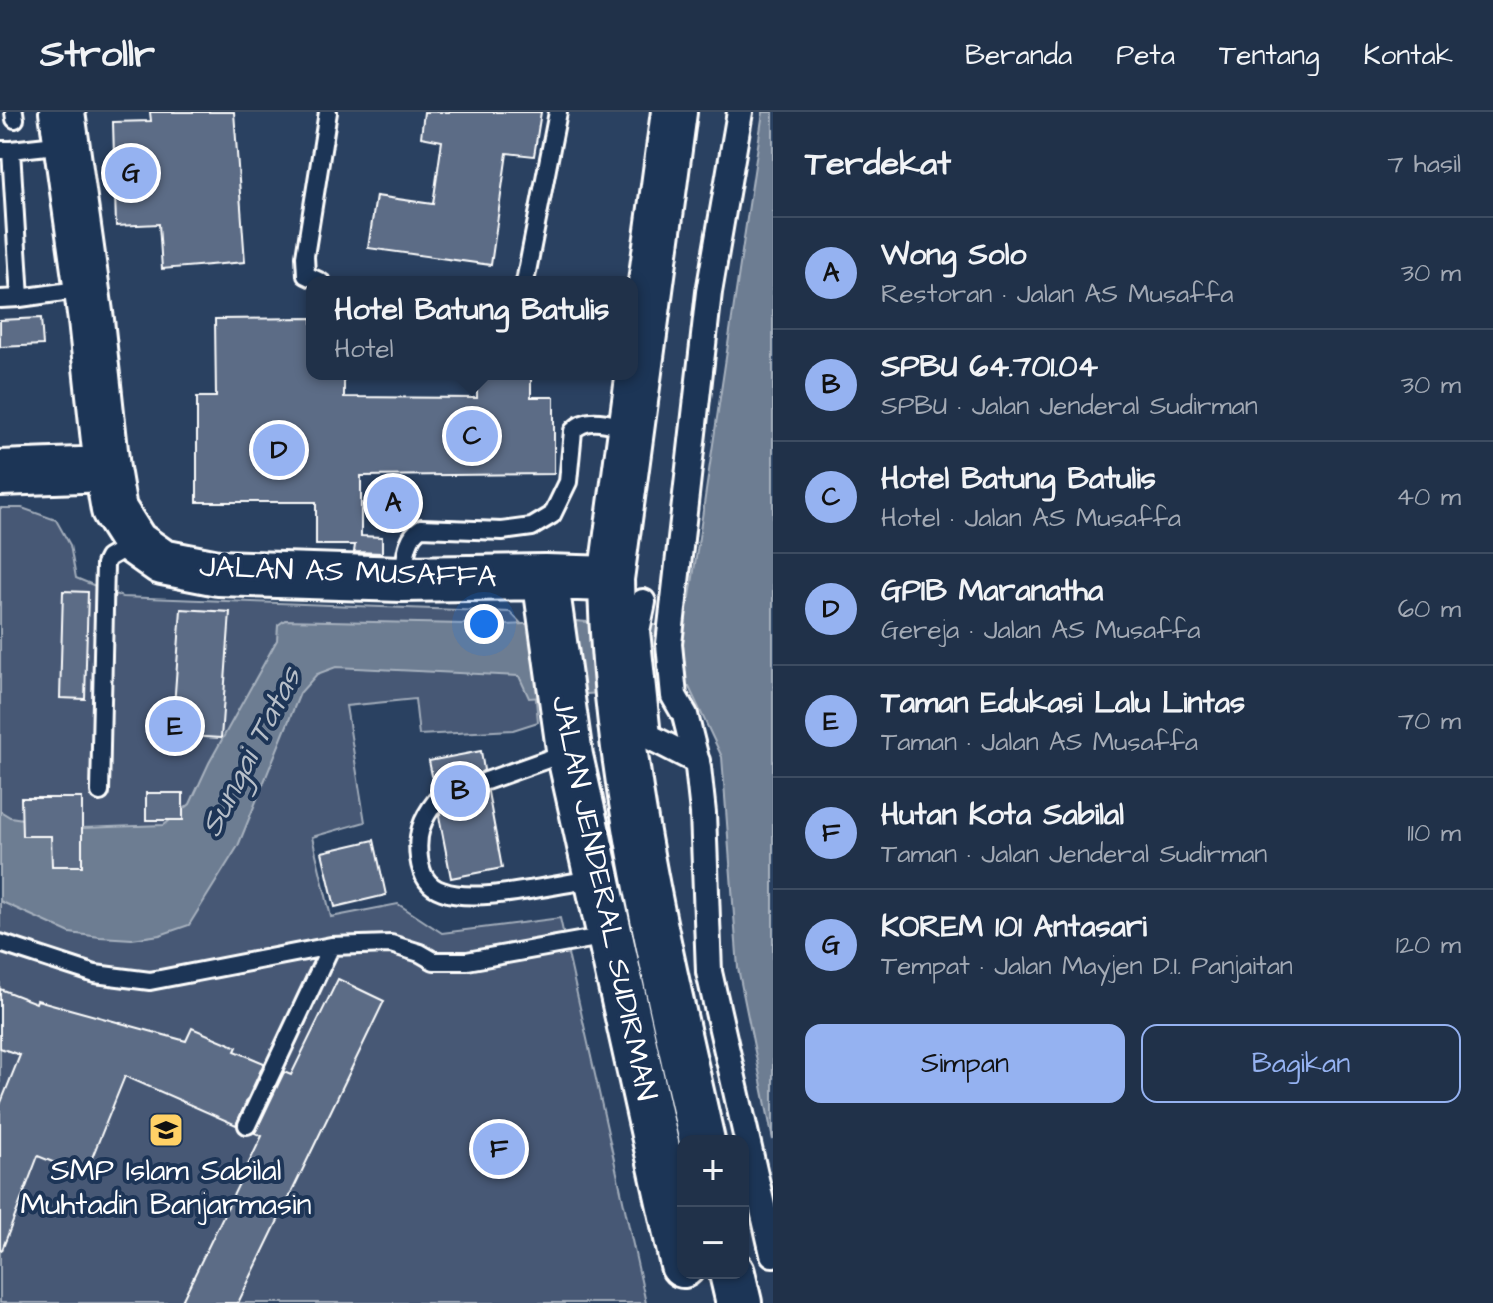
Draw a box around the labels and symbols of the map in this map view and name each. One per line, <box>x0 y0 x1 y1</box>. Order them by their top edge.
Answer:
pin: G <box>105 143 157 203</box>
pin: C <box>446 406 498 466</box>
pin: D <box>253 420 305 480</box>
pin: A <box>367 473 419 533</box>
street label: JALAN AS MUSAFFA <box>199 546 497 598</box>
your location <box>464 604 504 644</box>
water label: Sungai Tatas <box>189 658 315 845</box>
street label: JALAN JENDERAL SUDIRMAN <box>540 692 668 1104</box>
pin: E <box>149 696 201 756</box>
pin: B <box>434 761 486 821</box>
school or university icon: SMP Islam Sabilal Muhtadin Banjarmasin <box>147 1111 185 1149</box>
pin: F <box>473 1119 525 1179</box>
place label: SMP Islam Sabilal Muhtadin Banjarmasin <box>20 1150 312 1226</box>

